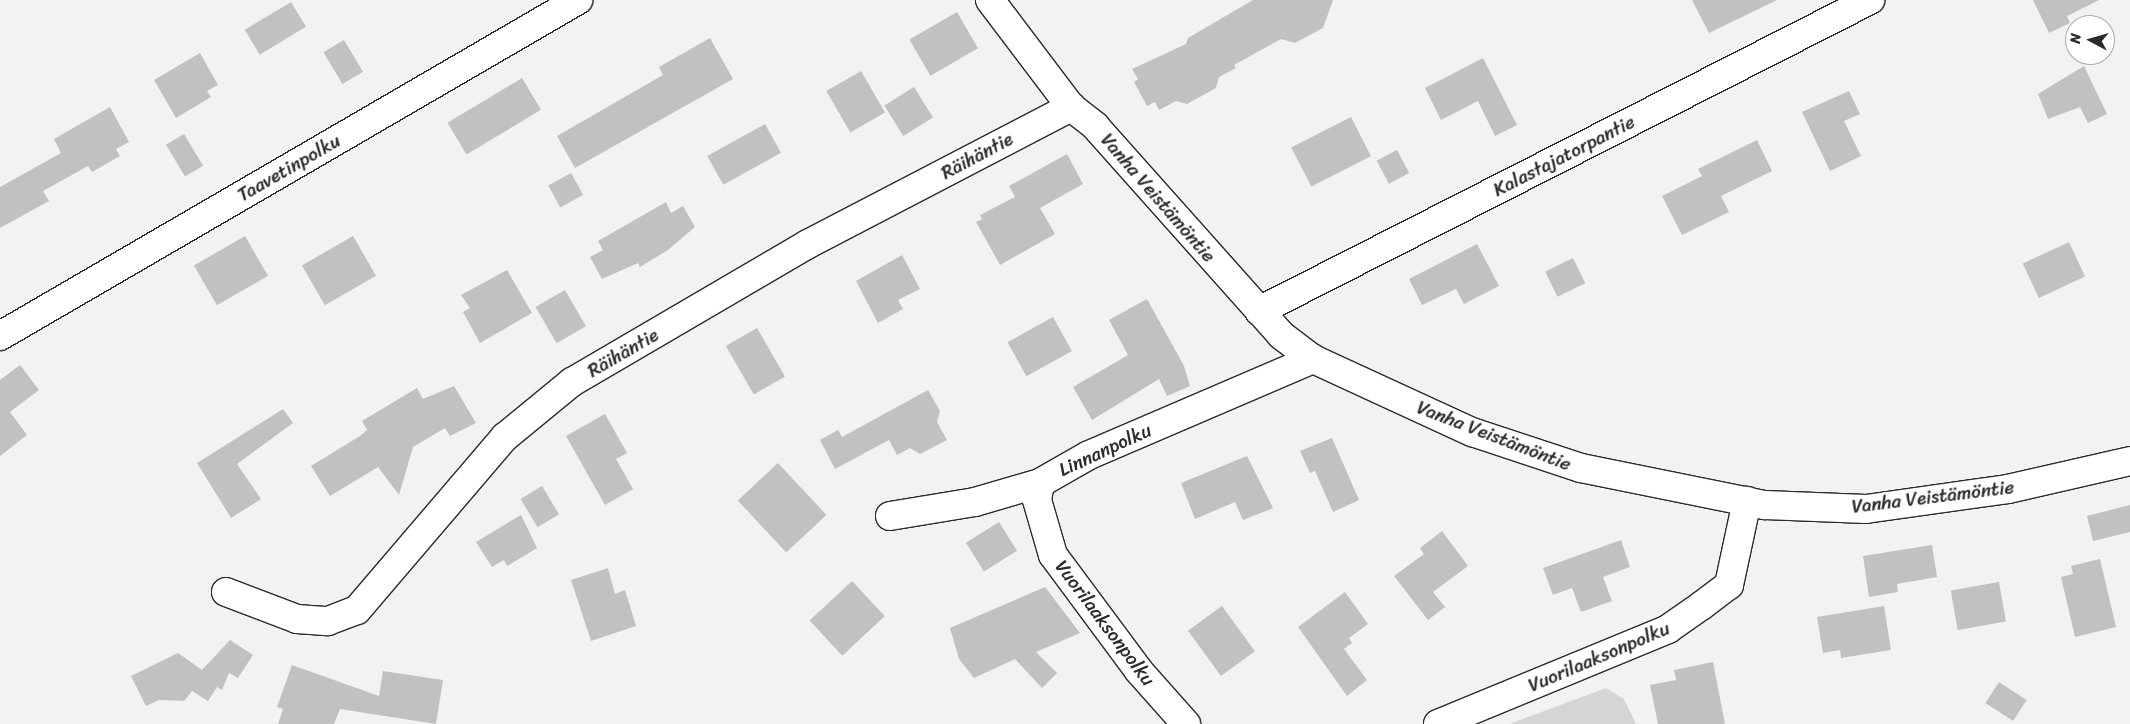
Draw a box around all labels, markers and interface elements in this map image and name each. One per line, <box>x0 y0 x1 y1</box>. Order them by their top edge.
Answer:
north arrow <box>2065 15 2115 65</box>
text: N <box>2063 32 2089 45</box>
street label: Kalastajatorpantie <box>1489 110 1639 202</box>
street label: Räihäntie <box>937 128 1017 184</box>
street label: Taavetinpolku <box>233 129 345 207</box>
street label: Vanha Veistämöntie <box>1096 129 1220 267</box>
street label: Räihäntie <box>583 324 663 382</box>
street label: Vanha Veistämöntie <box>1414 396 1574 476</box>
street label: Linnanpolku <box>1055 419 1155 481</box>
street label: Vanha Veistämöntie <box>1851 476 2015 518</box>
street label: Vuorilaaksonpolku <box>1050 556 1160 690</box>
street label: Vuorilaaksonpolku <box>1525 617 1673 697</box>

